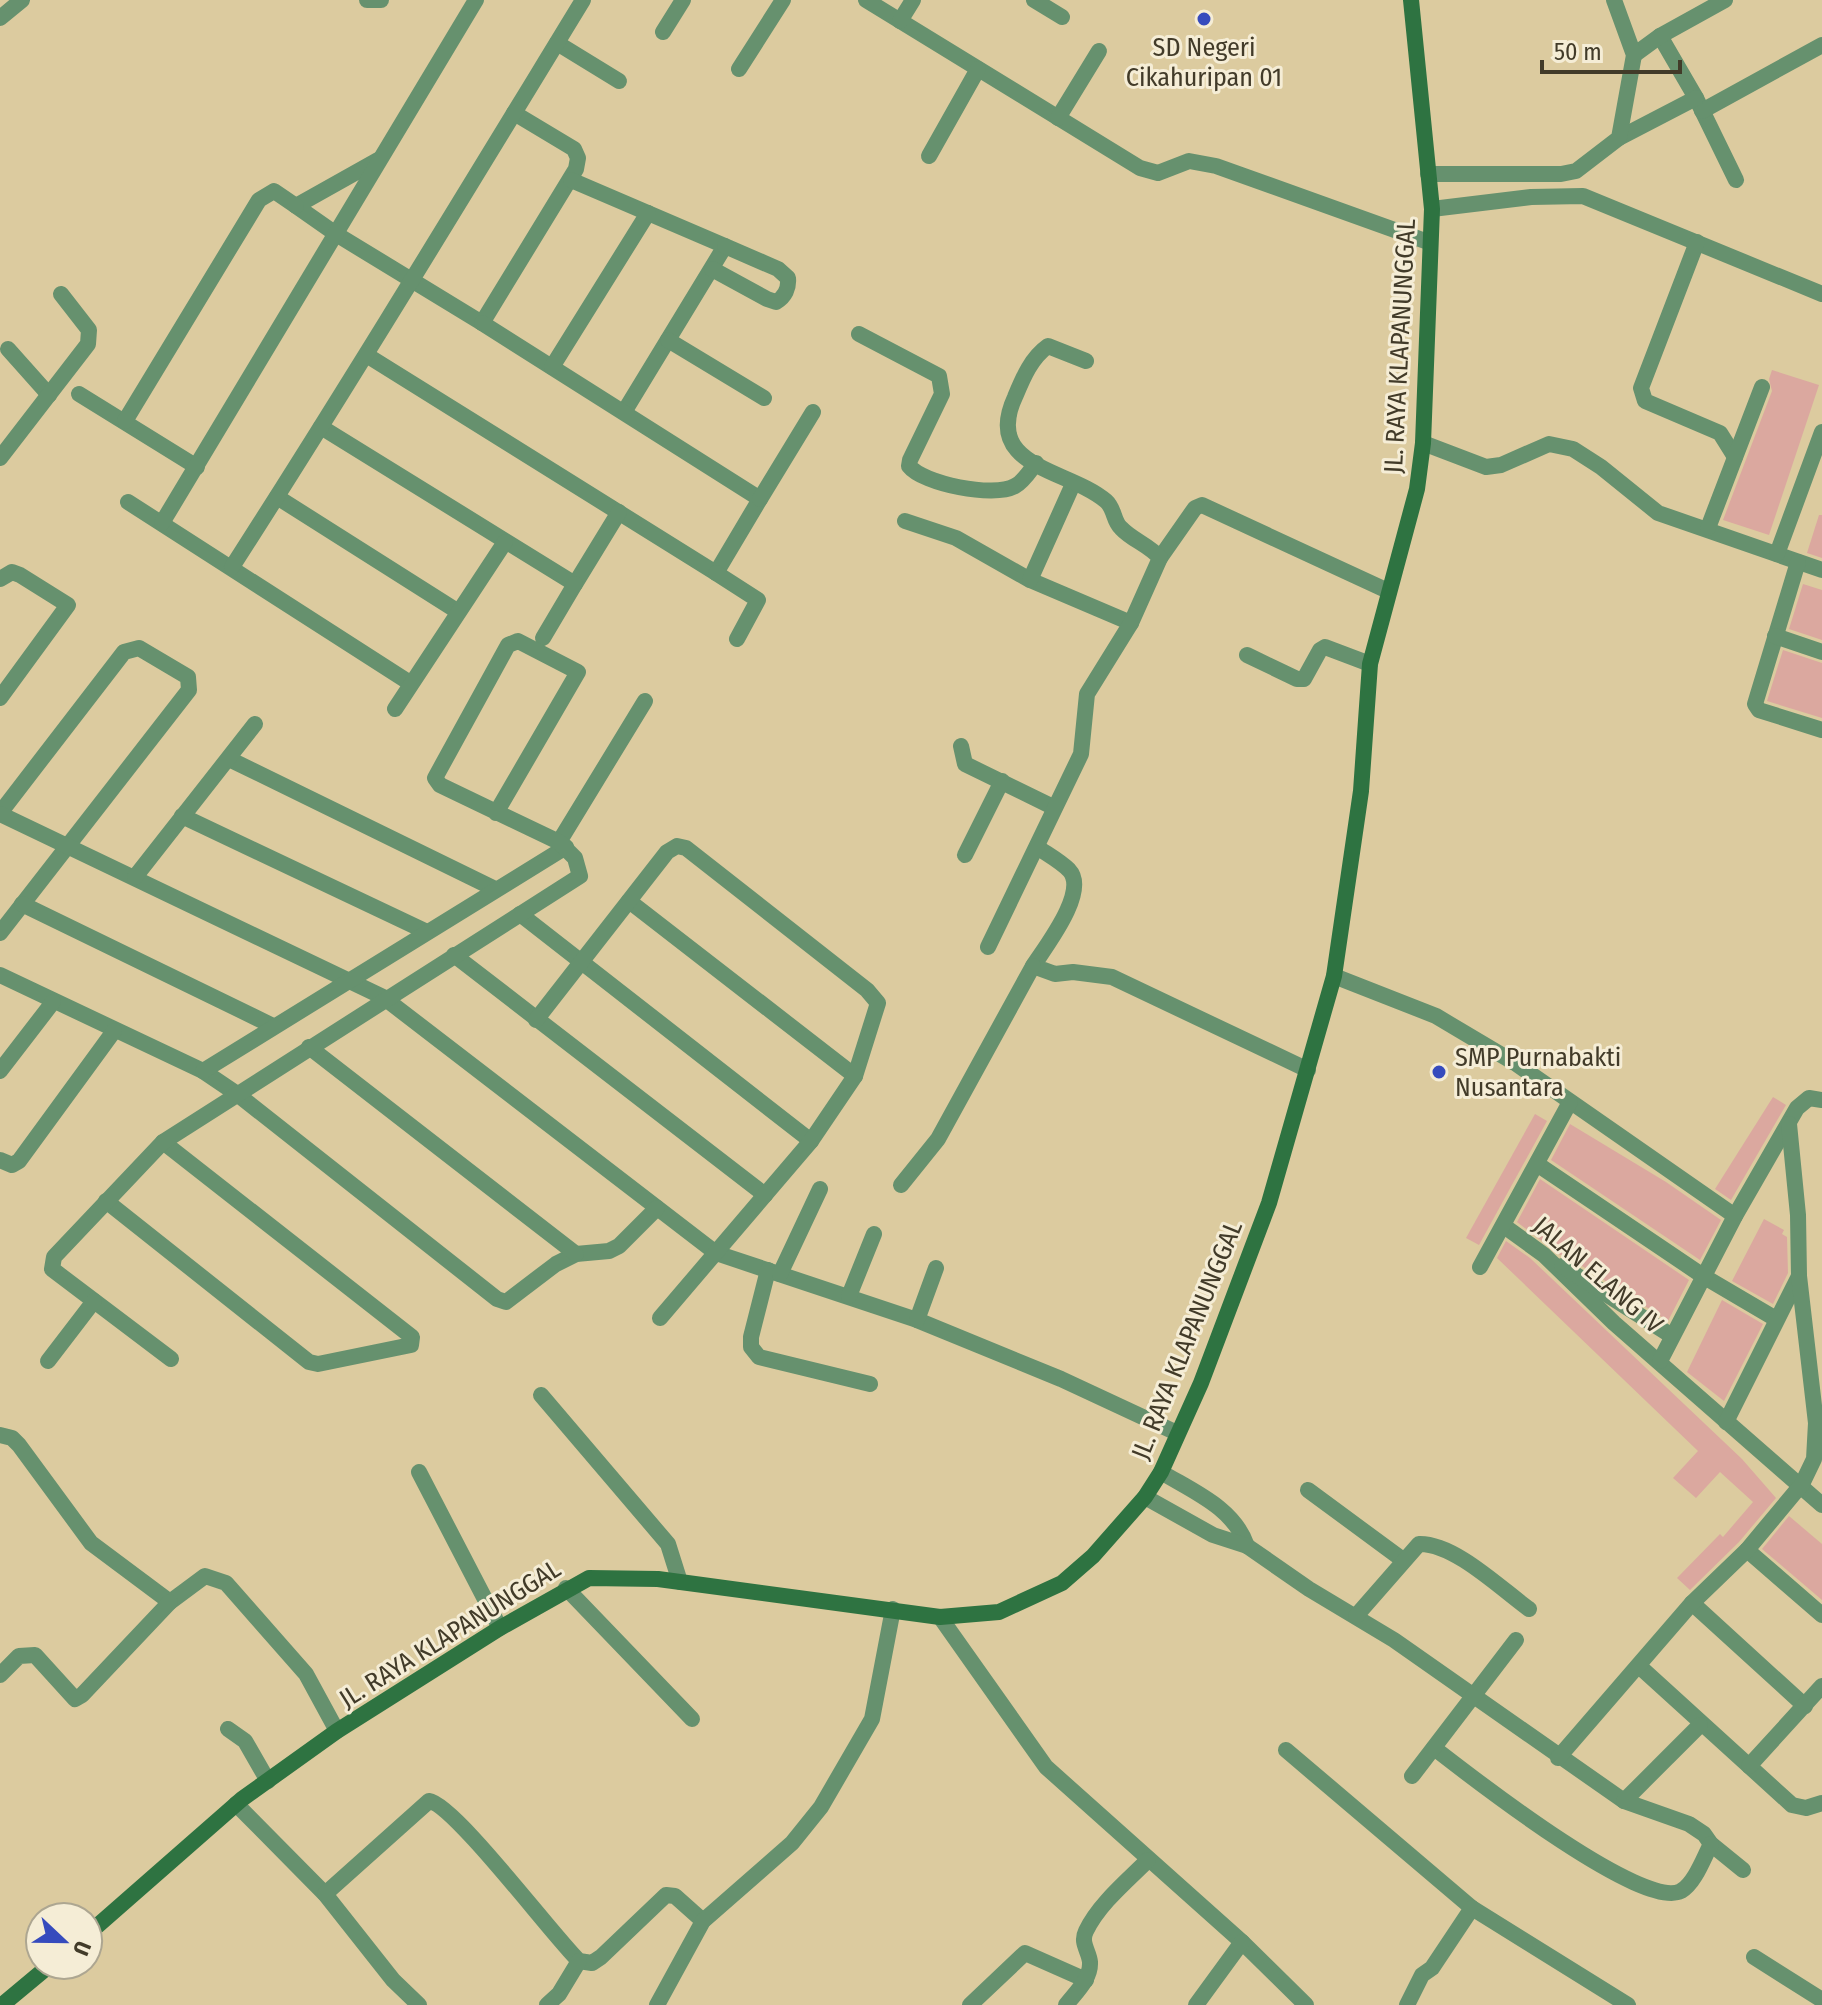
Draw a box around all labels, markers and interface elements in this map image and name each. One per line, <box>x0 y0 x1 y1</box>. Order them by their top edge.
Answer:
marker: SD Negeri Cikahuripan 01 <box>1195 10 1213 28</box>
scale bar <box>1542 24 1680 74</box>
place label: SD Negeri Cikahuripan 01 <box>1126 32 1282 93</box>
text: 50 m <box>1554 38 1602 66</box>
street label: JL. RAYA KLAPANUNGGAL <box>1378 217 1422 474</box>
place label: SMP Purnabakti Nusantara <box>1455 1042 1621 1103</box>
marker: SMP Purnabakti Nusantara <box>1430 1063 1448 1081</box>
street label: JALAN ELANG IV <box>1527 1210 1670 1340</box>
street label: JL. RAYA KLAPANUNGGAL <box>1125 1216 1249 1464</box>
street label: JL. RAYA KLAPANUNGGAL <box>334 1553 567 1715</box>
north arrow <box>24 1901 104 1981</box>
text: U <box>67 1937 97 1959</box>

